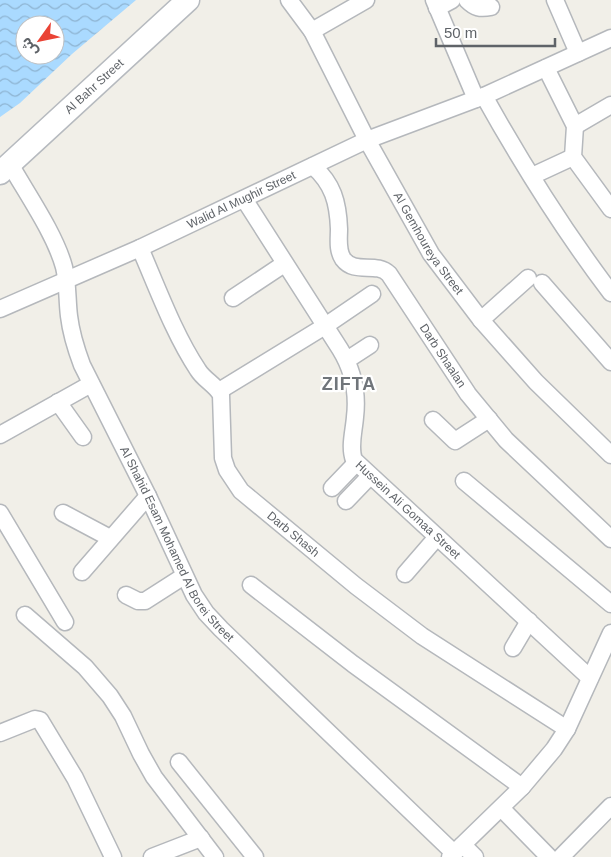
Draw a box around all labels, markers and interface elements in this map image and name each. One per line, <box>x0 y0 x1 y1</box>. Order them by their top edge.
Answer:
north arrow <box>15 15 65 65</box>
scale bar <box>436 15 555 47</box>
text: 50 m <box>444 24 477 41</box>
text: ش <box>17 35 41 59</box>
street label: Al Bahr Street <box>62 55 127 117</box>
street label: Walid Al Mughir Street <box>185 168 298 232</box>
street label: Al Gemhoureya Street <box>391 190 467 298</box>
street label: Darb Shaalan <box>417 321 469 390</box>
district label: ZIFTA <box>322 374 376 394</box>
street label: Al Shahid Esam Mohamed Al Borei Street <box>117 444 237 645</box>
street label: Hussein Ali Gomaa Street <box>353 458 464 562</box>
street label: Darb Shash <box>264 509 322 560</box>

